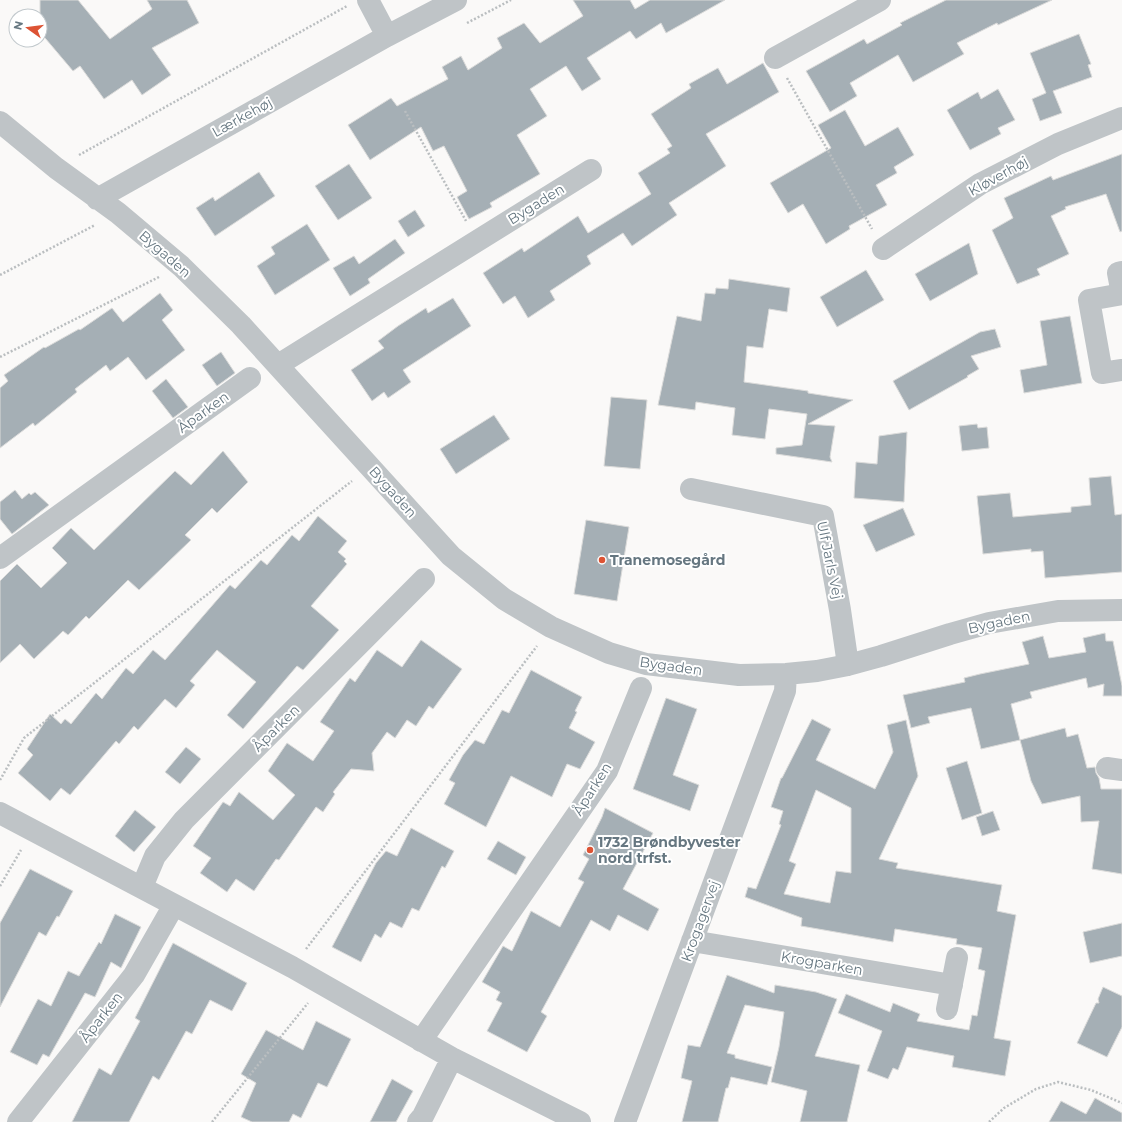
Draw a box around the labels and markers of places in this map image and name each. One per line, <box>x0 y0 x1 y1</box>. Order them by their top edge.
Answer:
place label: Tranemosegård <box>610 551 725 569</box>
marker: Tranemosegård <box>597 555 607 565</box>
place label: 1732 Brøndbyvester nord trfst. <box>598 833 741 867</box>
marker: 1732 Brøndbyvester nord trfst. <box>585 845 595 855</box>

